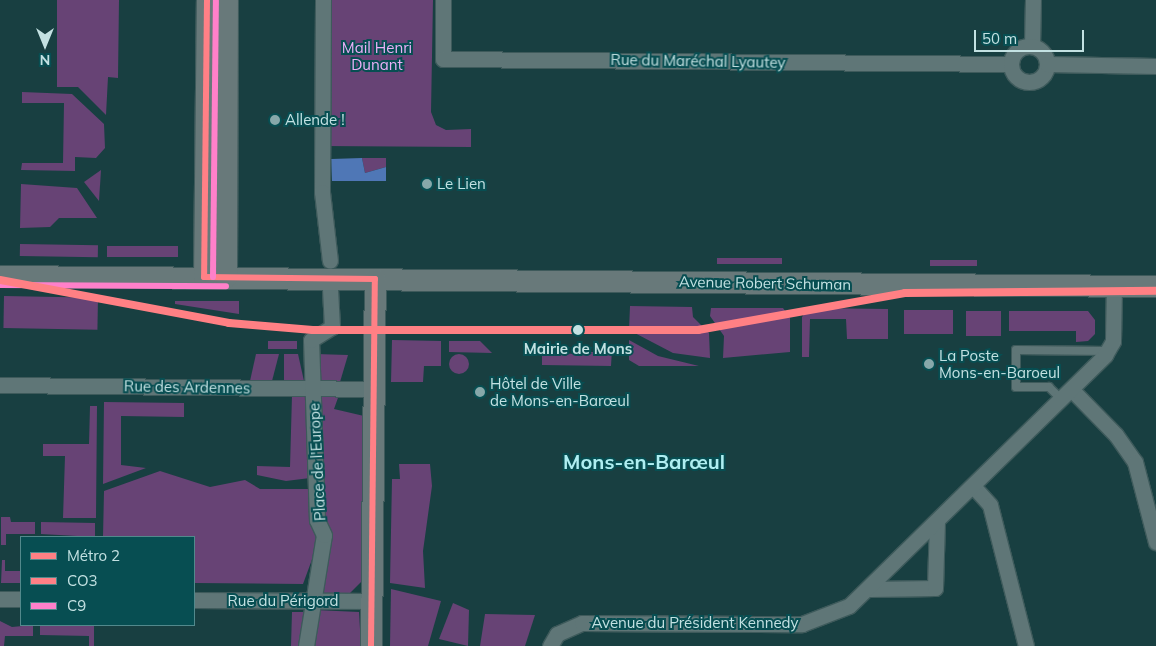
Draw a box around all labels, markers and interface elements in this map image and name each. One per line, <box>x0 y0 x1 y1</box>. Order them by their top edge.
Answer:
north arrow <box>20 20 70 70</box>
scale bar <box>976 20 1086 52</box>
text: 50 m <box>982 29 1017 48</box>
park label: Mail Henri Dunant <box>342 38 412 73</box>
street label: Rue du Maréchal Lyautey <box>610 50 786 72</box>
text: N <box>40 51 50 69</box>
place label: Allende ! <box>285 111 345 129</box>
marker: Allende ! <box>269 114 281 126</box>
place label: Le Lien <box>437 175 486 193</box>
marker: Le Lien <box>421 178 433 190</box>
street label: Avenue Robert Schuman <box>679 272 851 294</box>
marker: Mairie de Mons <box>569 321 587 339</box>
place label: Mairie de Mons <box>524 340 632 358</box>
place label: La Poste Mons-en-Baroeul <box>939 346 1060 381</box>
marker: La Poste Mons-en-Baroeul <box>923 358 935 370</box>
place label: Hôtel de Ville de Mons-en-Barœul <box>490 374 630 409</box>
street label: Rue des Ardennes <box>124 377 250 397</box>
marker: Hôtel de Ville de Mons-en-Barœul <box>474 386 486 398</box>
street label: Place de l'Europe <box>305 403 329 521</box>
district label: Mons-en-Barœul <box>563 449 725 473</box>
legend <box>20 536 195 626</box>
text: Métro 2 <box>67 546 120 565</box>
text: CO3 <box>67 571 98 590</box>
street label: Rue du Périgord <box>227 592 339 610</box>
text: C9 <box>67 596 86 615</box>
street label: Avenue du Président Kennedy <box>591 614 799 632</box>

